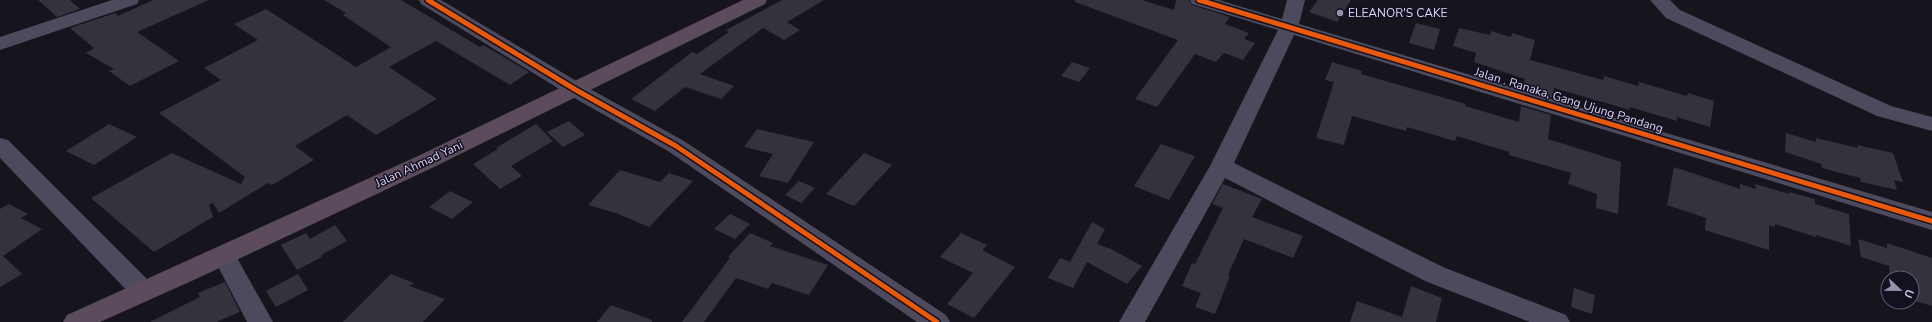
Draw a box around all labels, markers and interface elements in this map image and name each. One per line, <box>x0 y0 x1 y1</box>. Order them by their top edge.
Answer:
place label: ELEANOR'S CAKE <box>1348 5 1447 21</box>
marker: ELEANOR'S CAKE <box>1335 8 1345 18</box>
street label: Jalan . Ranaka, Gang Ujung Pandang <box>1472 63 1665 136</box>
street label: Jalan Ahmad Yani <box>372 137 465 192</box>
north arrow <box>1880 270 1920 310</box>
text: U <box>1900 287 1917 300</box>

